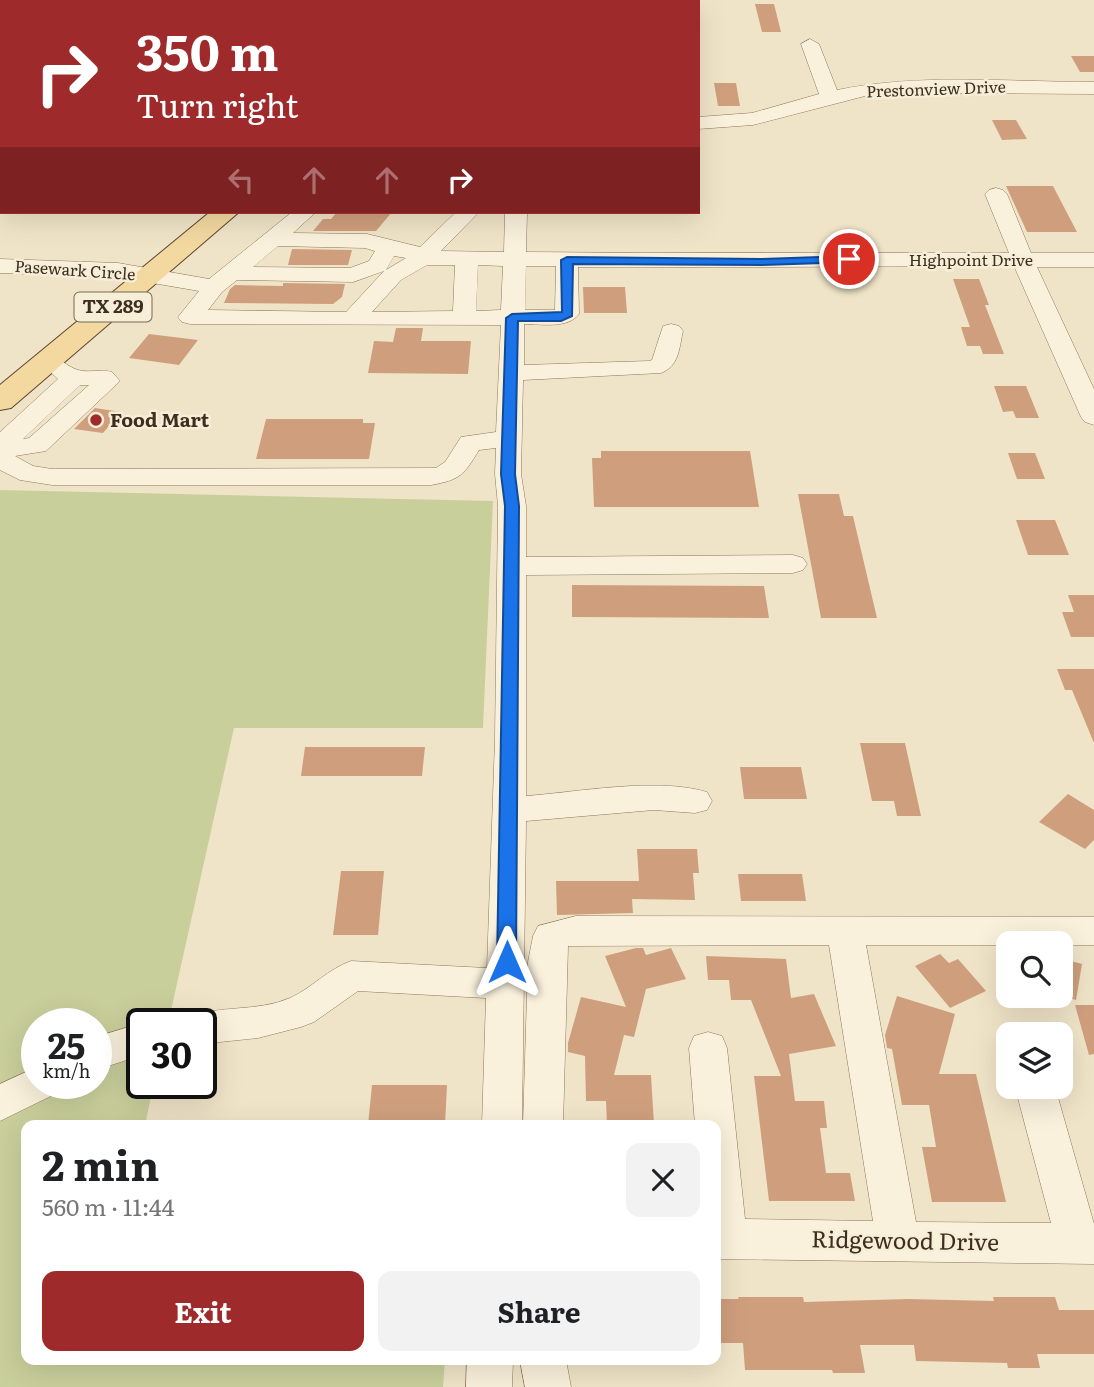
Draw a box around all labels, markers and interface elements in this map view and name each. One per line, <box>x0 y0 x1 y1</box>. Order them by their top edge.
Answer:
text: 350 m <box>136 13 279 86</box>
icon: right <box>21 28 112 119</box>
street label: Prestonview Drive <box>866 74 1006 102</box>
text: Turn right <box>136 80 298 128</box>
icon: left <box>222 161 260 199</box>
icon: ahead <box>295 161 333 199</box>
icon: ahead <box>368 161 406 199</box>
icon: right <box>441 161 479 199</box>
pin <box>819 229 879 289</box>
icon: arrive <box>830 240 868 278</box>
street label: Highpoint Drive <box>909 247 1033 271</box>
street label: Pasewark Circle <box>14 253 136 285</box>
road number: TX 289 <box>74 292 152 321</box>
place label: Food Mart <box>110 405 210 433</box>
marker: Food Mart <box>88 412 104 428</box>
position arrow <box>470 925 544 999</box>
map controls <box>996 931 1073 1099</box>
button: search <box>996 931 1073 1008</box>
speed limit sign: 30 <box>126 1008 217 1099</box>
text: 25 <box>48 1018 85 1070</box>
button: layers <box>996 1022 1073 1099</box>
text: km/h <box>43 1057 90 1084</box>
text: 2 min <box>42 1132 159 1194</box>
button: close <box>626 1143 700 1217</box>
text: 560 m · 11:44 <box>42 1189 174 1223</box>
street label: Ridgewood Drive <box>811 1220 999 1258</box>
button: Exit <box>42 1271 364 1351</box>
button: Share <box>378 1271 700 1351</box>

